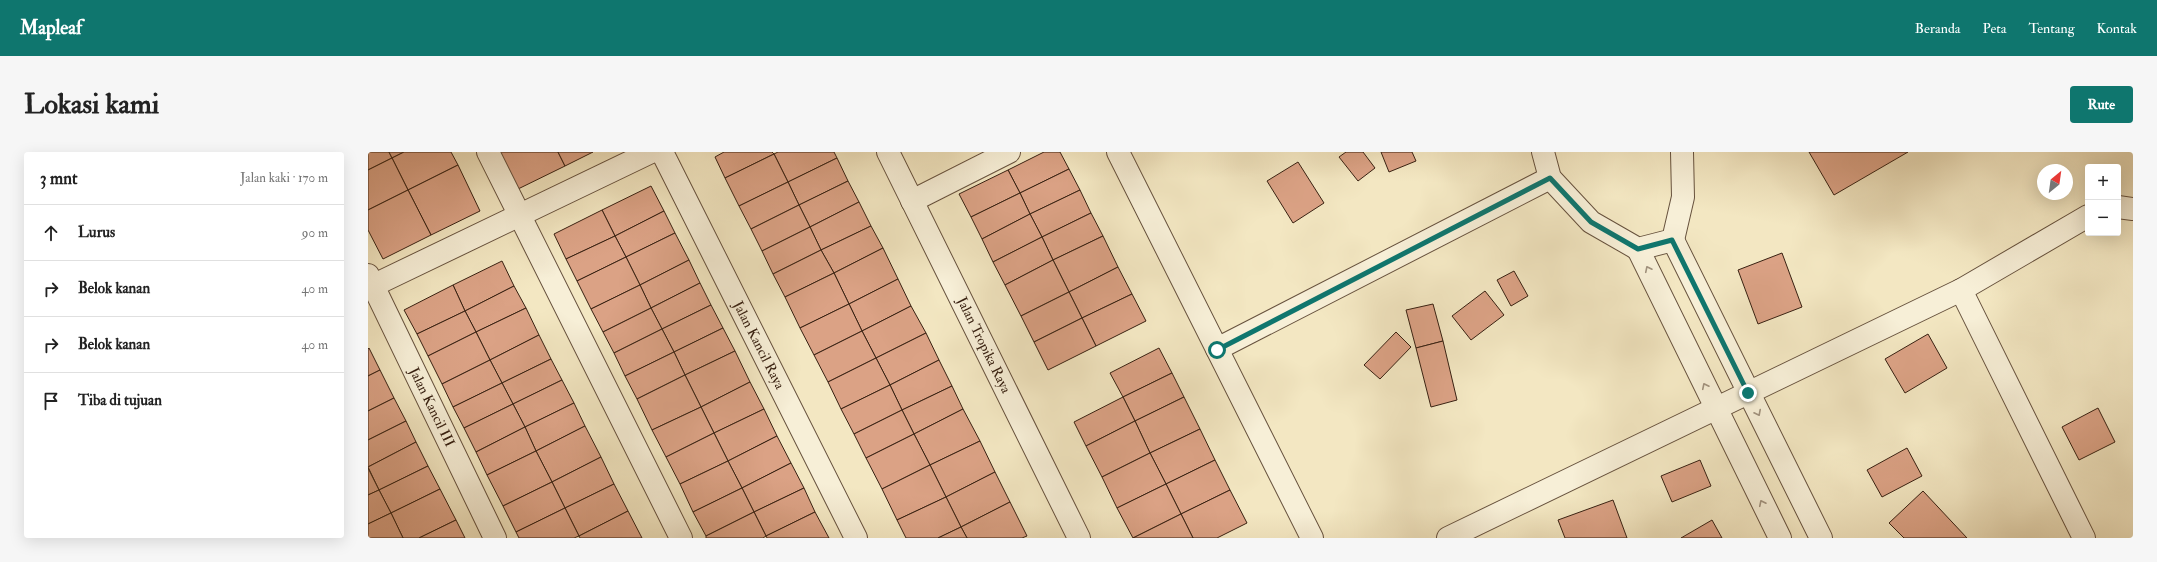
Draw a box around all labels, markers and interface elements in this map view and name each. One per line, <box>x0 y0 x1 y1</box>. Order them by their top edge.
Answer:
text: Mapleaf <box>20 16 82 40</box>
text: Beranda <box>1915 20 1961 37</box>
text: Peta <box>1983 20 2007 37</box>
text: Tentang <box>2029 20 2075 37</box>
text: Kontak <box>2097 20 2137 37</box>
button: Rute <box>2070 86 2133 123</box>
text: Lokasi kami <box>24 87 159 122</box>
north arrow <box>2037 164 2073 200</box>
map controls <box>2085 164 2121 236</box>
button: + <box>2085 164 2121 200</box>
text: 3 mnt <box>40 168 77 189</box>
text: Jalan kaki · 170 m <box>240 170 328 186</box>
button: − <box>2085 200 2121 236</box>
icon: ahead <box>40 222 62 244</box>
text: Lurus <box>78 223 115 242</box>
text: 90 m <box>302 225 328 241</box>
one-way arrow <box>1645 266 1653 274</box>
icon: right <box>40 278 62 300</box>
text: Belok kanan <box>78 279 150 298</box>
text: 40 m <box>302 281 328 297</box>
street label: Jalan Tropika Raya <box>952 293 1015 397</box>
street label: Jalan Kancil Raya <box>728 297 789 393</box>
icon: right <box>40 334 62 356</box>
text: Belok kanan <box>78 335 150 354</box>
text: 40 m <box>302 337 328 353</box>
route start <box>1208 341 1226 359</box>
street label: Jalan Kancil III <box>405 364 459 450</box>
one-way arrow <box>1702 383 1710 391</box>
route end <box>1739 384 1757 402</box>
icon: arrive <box>40 390 62 412</box>
text: Tiba di tujuan <box>78 391 162 410</box>
one-way arrow <box>1753 408 1761 416</box>
one-way arrow <box>1760 500 1767 507</box>

